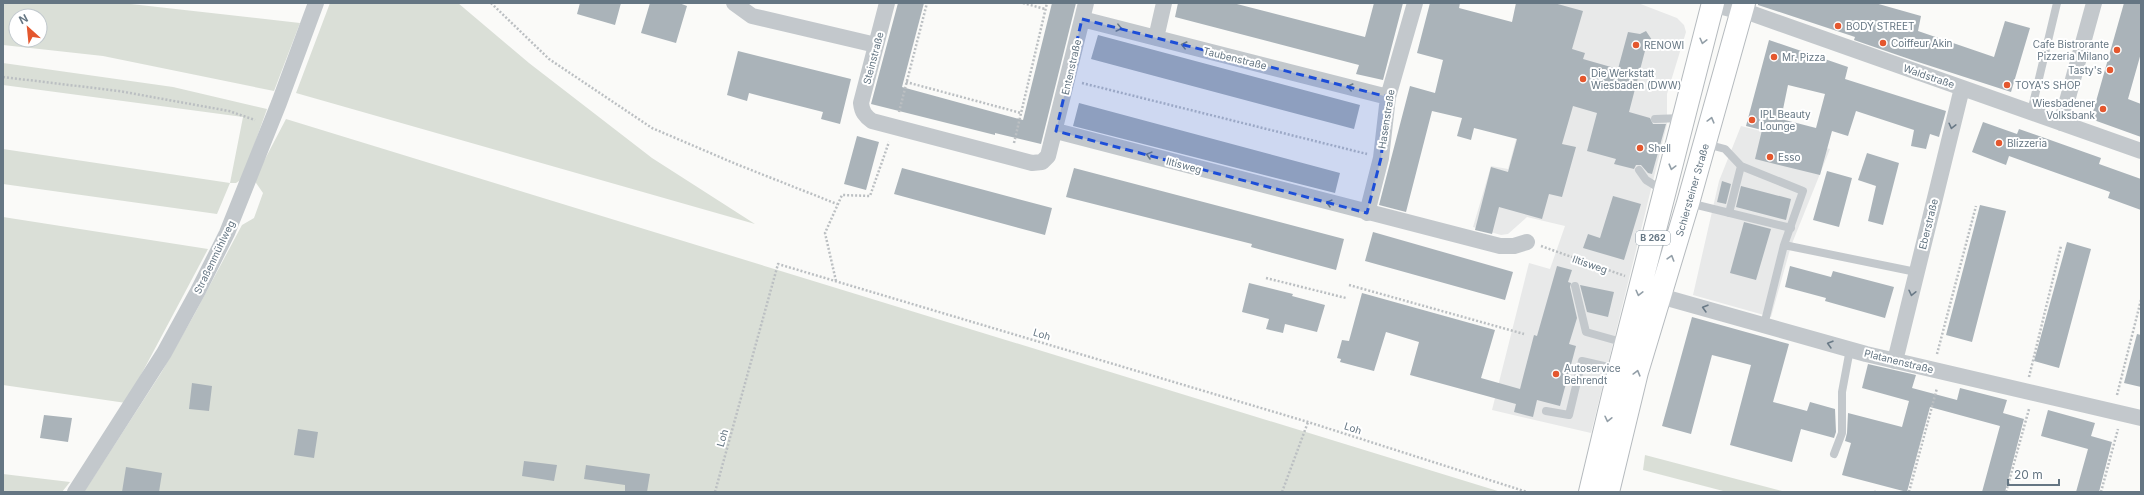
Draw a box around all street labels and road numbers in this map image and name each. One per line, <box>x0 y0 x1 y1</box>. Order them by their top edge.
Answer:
street label: Steinstraße <box>860 30 886 85</box>
street label: Entenstraße <box>1059 38 1083 96</box>
street label: Taubenstraße <box>1202 44 1268 72</box>
street label: Waldstraße <box>1902 62 1956 90</box>
street label: Hasenstraße <box>1375 88 1397 150</box>
street label: Schiersteiner Straße <box>1673 142 1711 238</box>
street label: Iltisweg <box>1165 155 1203 175</box>
street label: Eberstraße <box>1916 197 1940 251</box>
street label: Straßenmühlweg <box>191 218 237 296</box>
road number: B 262 <box>1636 231 1670 245</box>
street label: Iltisweg <box>1571 252 1609 276</box>
street label: Loh <box>1032 326 1052 342</box>
street label: Platanenstraße <box>1863 347 1935 375</box>
street label: Loh <box>1343 420 1363 436</box>
street label: Loh <box>714 428 730 448</box>

